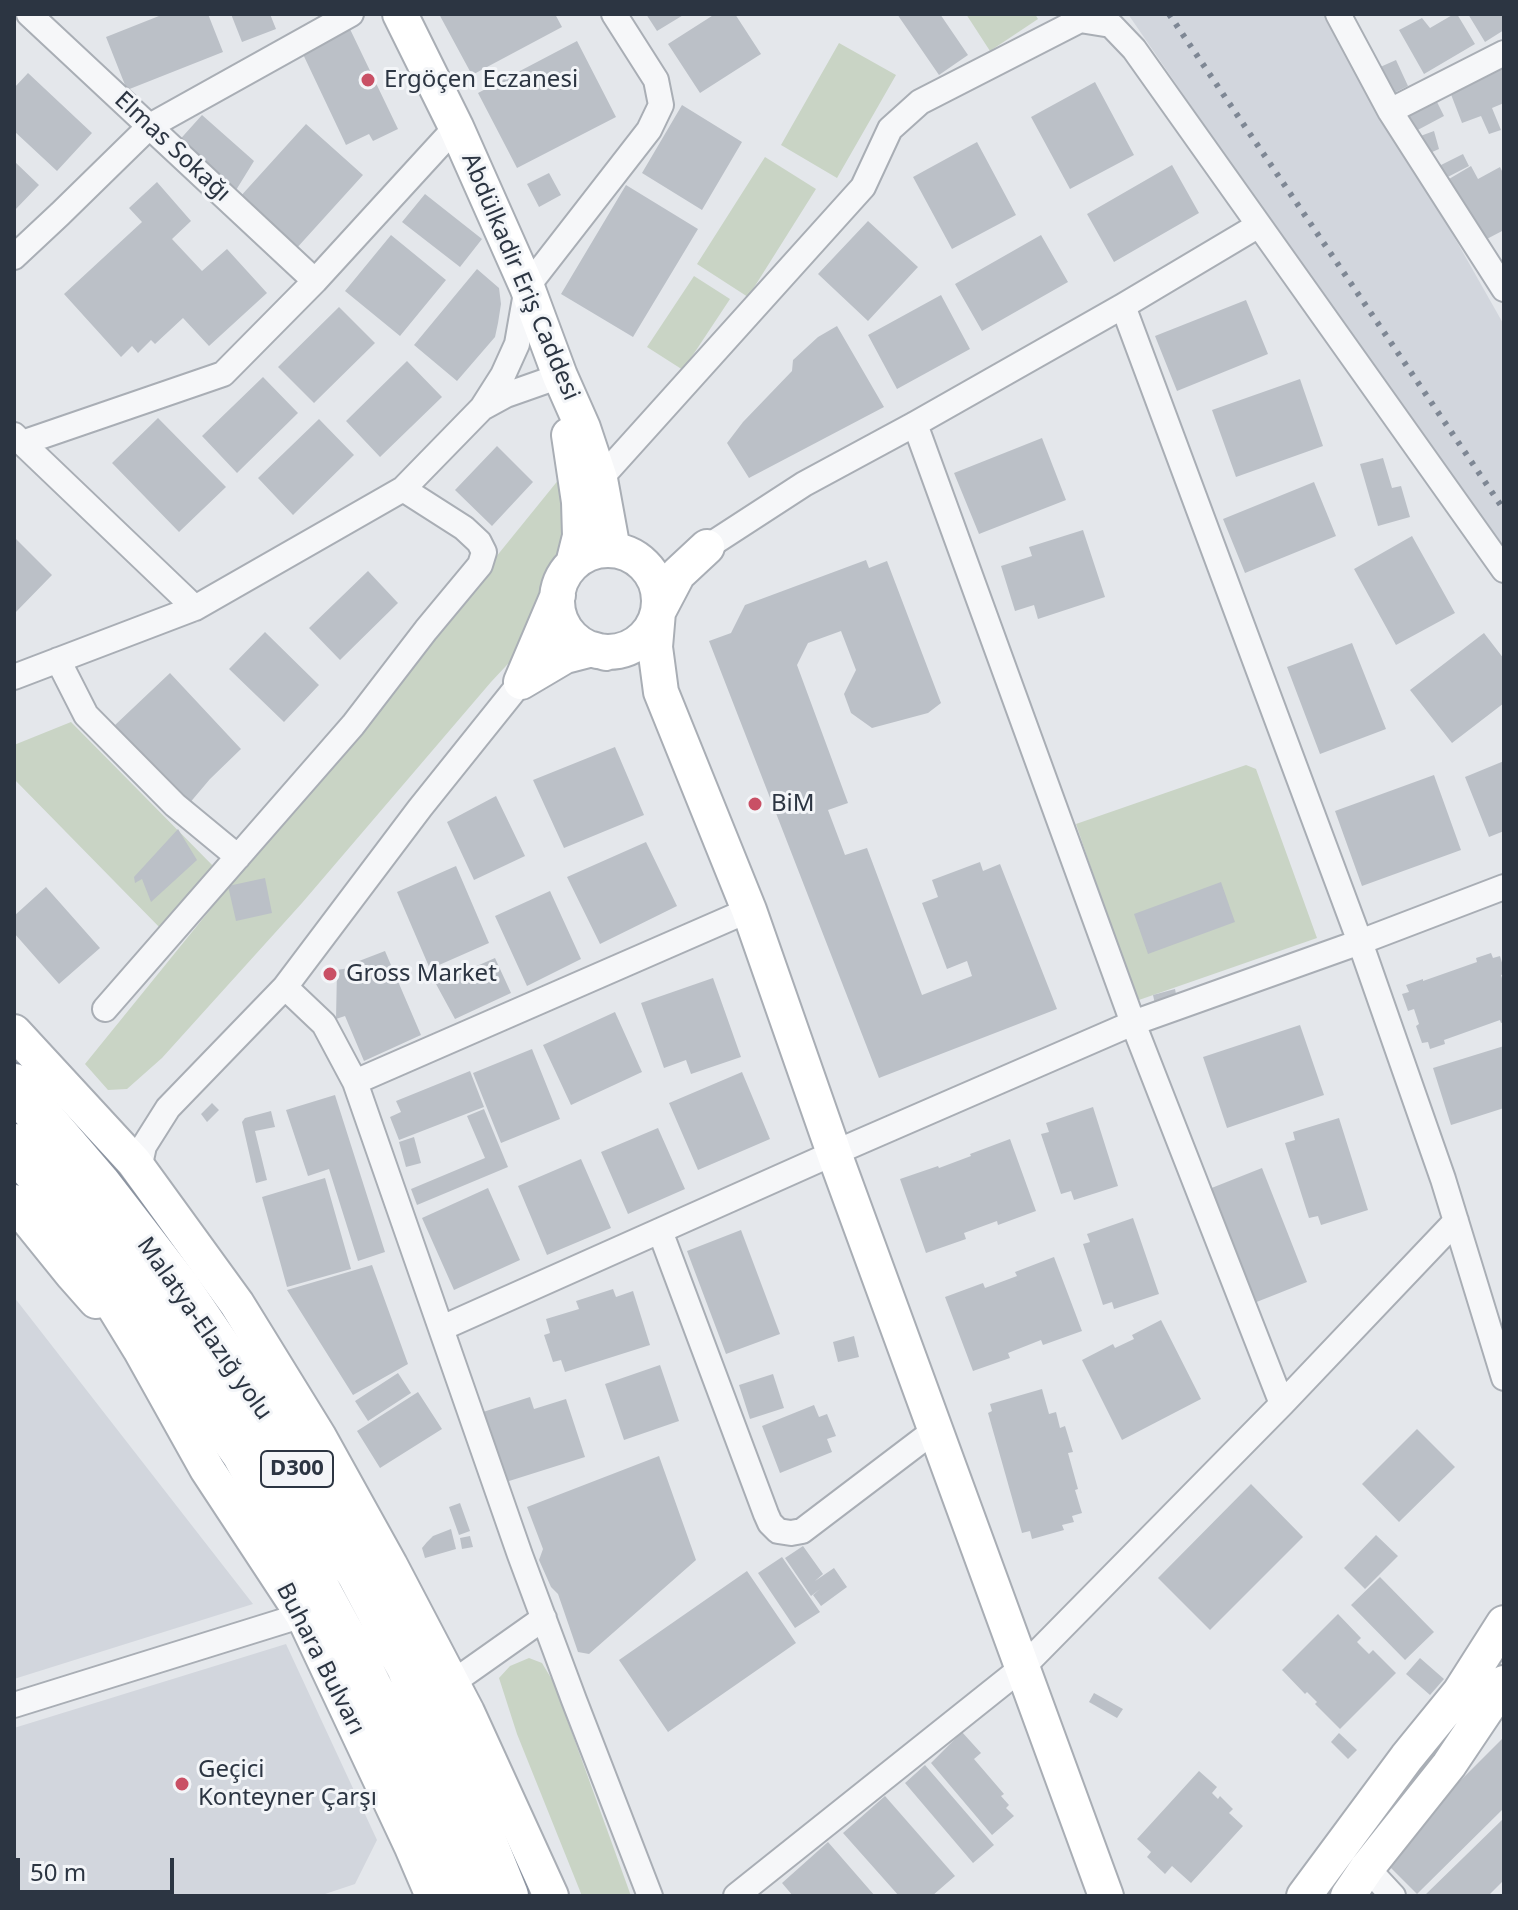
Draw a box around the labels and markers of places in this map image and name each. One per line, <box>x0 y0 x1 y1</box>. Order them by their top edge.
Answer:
place label: Ergöçen Eczanesi <box>384 66 578 94</box>
marker: Ergöçen Eczanesi <box>359 71 377 89</box>
place label: BiM <box>771 790 815 818</box>
marker: BiM <box>746 795 764 813</box>
place label: Gross Market <box>346 960 497 988</box>
marker: Gross Market <box>321 965 339 983</box>
place label: Geçici Konteyner Çarşı <box>198 1756 377 1812</box>
marker: Geçici Konteyner Çarşı <box>173 1775 191 1793</box>

